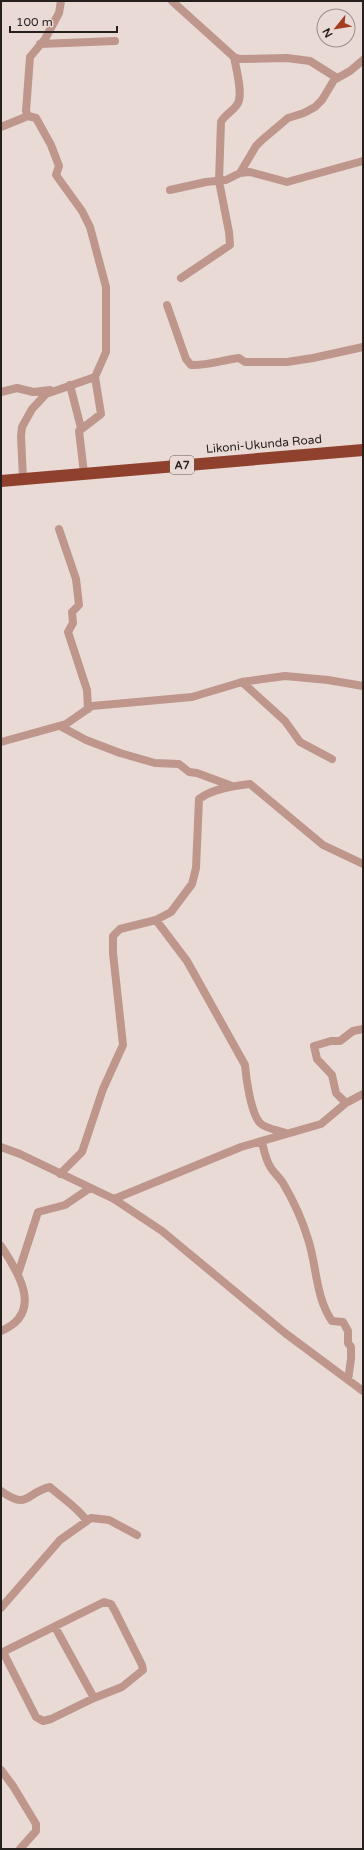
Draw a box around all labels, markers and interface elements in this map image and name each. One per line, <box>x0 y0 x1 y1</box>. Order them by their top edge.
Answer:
scale bar <box>10 8 117 34</box>
north arrow <box>316 8 356 48</box>
text: 100 m <box>16 15 53 29</box>
text: N <box>320 26 336 40</box>
street label: Likoni-Ukunda Road <box>205 432 323 456</box>
road number: A7 <box>170 456 194 474</box>

